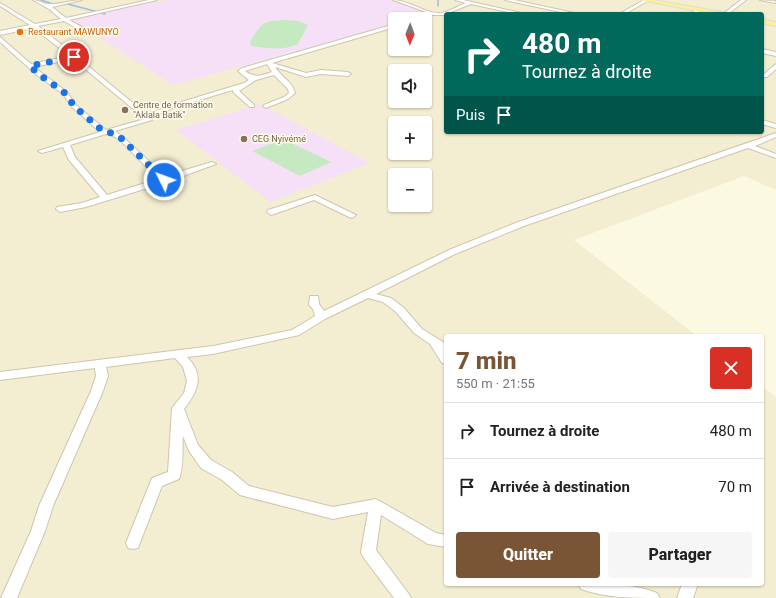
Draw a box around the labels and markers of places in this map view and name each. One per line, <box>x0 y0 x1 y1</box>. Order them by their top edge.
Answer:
marker: Restaurant MAWUNYO <box>15 27 25 37</box>
place label: Restaurant MAWUNYO <box>28 27 119 37</box>
pin <box>57 40 91 74</box>
place label: Centre de formation "Aklala Batik" <box>133 100 213 120</box>
marker: Centre de formation "Aklala Batik" <box>120 105 130 115</box>
marker: CEG Nyivémé <box>239 134 249 144</box>
place label: CEG Nyivémé <box>252 134 306 144</box>

